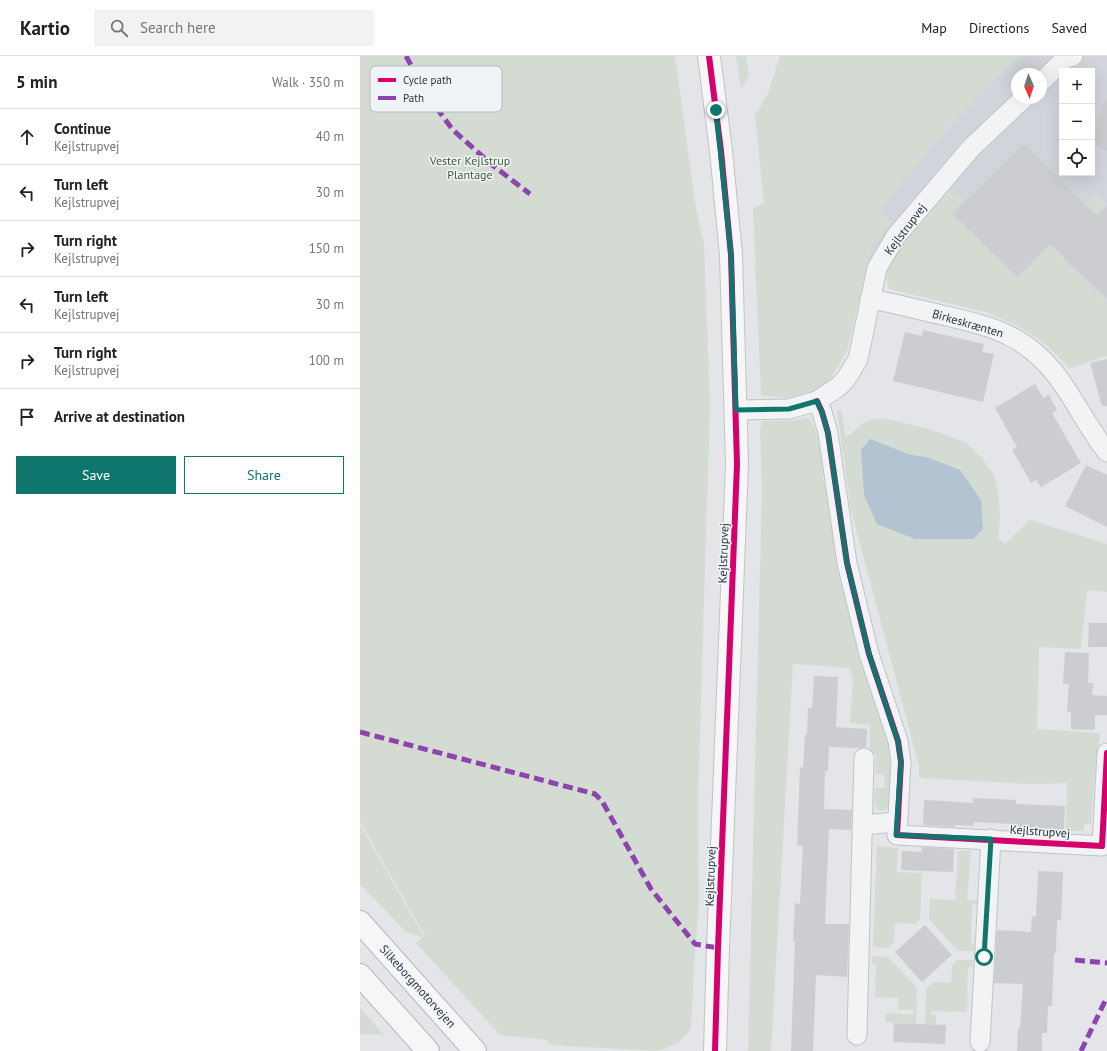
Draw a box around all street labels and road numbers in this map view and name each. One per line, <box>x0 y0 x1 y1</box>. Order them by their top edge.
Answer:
street label: Kejlstrupvej <box>881 200 929 258</box>
street label: Birkeskrænten <box>931 306 1005 340</box>
street label: Kejlstrupvej <box>714 522 732 584</box>
street label: Kejlstrupvej <box>1009 821 1071 841</box>
street label: Kejlstrupvej <box>701 845 719 907</box>
street label: Silkeborgmotorvejen <box>377 941 459 1031</box>

